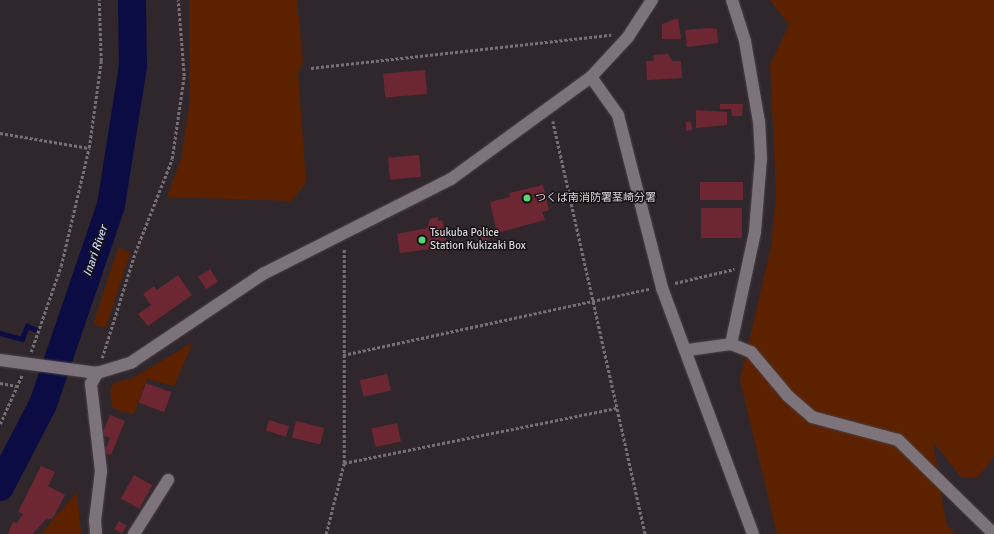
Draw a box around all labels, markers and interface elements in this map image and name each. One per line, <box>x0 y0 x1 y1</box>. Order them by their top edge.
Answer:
place label: つくば南消防署茎崎分署 <box>535 191 656 205</box>
marker: つくば南消防署茎崎分署 <box>522 193 532 203</box>
water label: Inari River <box>81 224 111 278</box>
place label: Tsukuba Police Station Kukizaki Box <box>430 227 526 253</box>
marker: Tsukuba Police Station Kukizaki Box <box>417 235 427 245</box>

